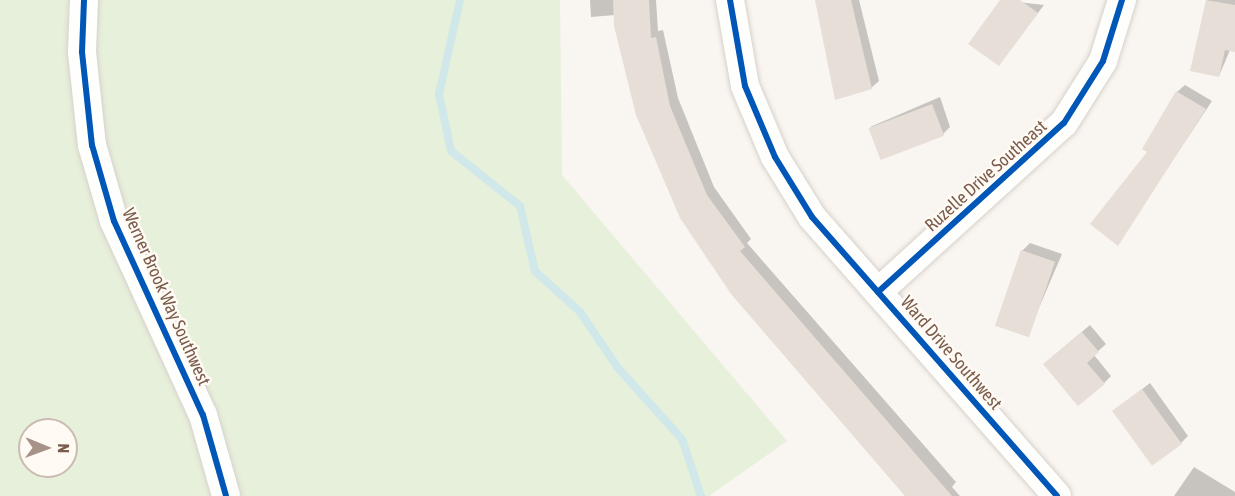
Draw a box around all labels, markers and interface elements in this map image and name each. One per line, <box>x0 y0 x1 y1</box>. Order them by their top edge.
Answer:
street label: Ruzelle Drive Southeast <box>921 116 1051 236</box>
street label: Werner Brook Way Southwest <box>117 205 215 389</box>
street label: Ward Drive Southwest <box>896 292 1006 414</box>
north arrow <box>18 418 78 478</box>
text: N <box>55 443 73 453</box>

